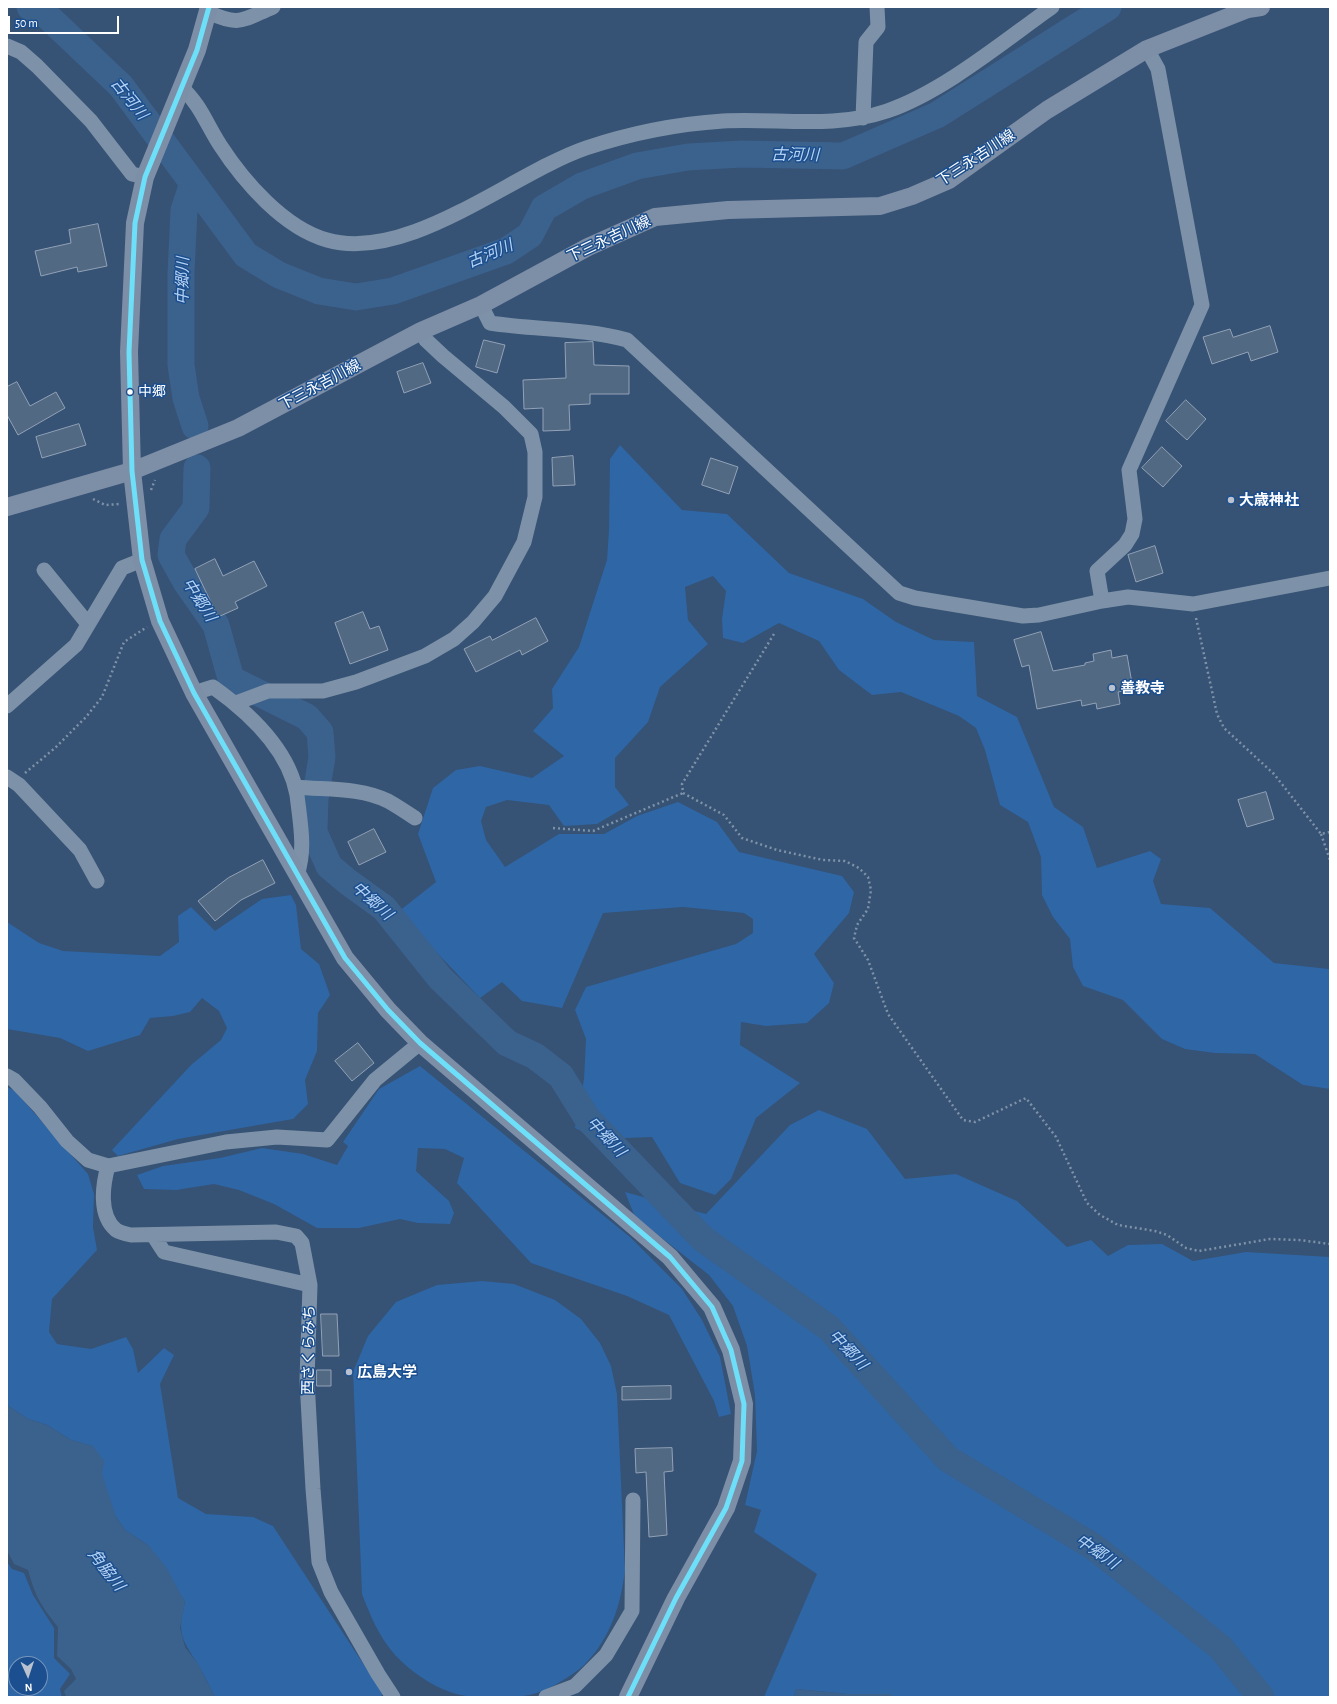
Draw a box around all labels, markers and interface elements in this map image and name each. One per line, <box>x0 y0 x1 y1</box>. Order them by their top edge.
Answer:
scale bar <box>10 8 121 34</box>
text: 50 m <box>15 17 38 29</box>
water label: 古河川 <box>106 74 152 124</box>
street label: 下三永吉川線 <box>933 126 1019 190</box>
water label: 古河川 <box>771 145 819 165</box>
street label: 下三永吉川線 <box>564 212 654 266</box>
water label: 古河川 <box>464 236 516 272</box>
water label: 中郷川 <box>173 257 193 305</box>
street label: 下三永吉川線 <box>276 356 364 414</box>
place label: 中郷 <box>138 384 166 400</box>
marker: 中郷 <box>125 387 135 397</box>
place label: 大歳神社 <box>1239 491 1299 509</box>
marker: 大歳神社 <box>1226 495 1236 505</box>
water label: 中郷川 <box>178 575 220 625</box>
place label: 善教寺 <box>1120 679 1165 697</box>
marker: 善教寺 <box>1107 683 1117 693</box>
water label: 中郷川 <box>348 878 396 924</box>
water label: 中郷川 <box>583 1113 629 1161</box>
street label: 西さくらみち <box>299 1305 319 1395</box>
water label: 中郷川 <box>825 1326 871 1374</box>
place label: 広島大学 <box>357 1363 417 1381</box>
marker: 広島大学 <box>344 1367 354 1377</box>
water label: 中郷川 <box>1072 1530 1122 1574</box>
water label: 角脇川 <box>84 1545 128 1595</box>
north arrow <box>8 1656 48 1696</box>
text: N <box>24 1682 33 1693</box>

